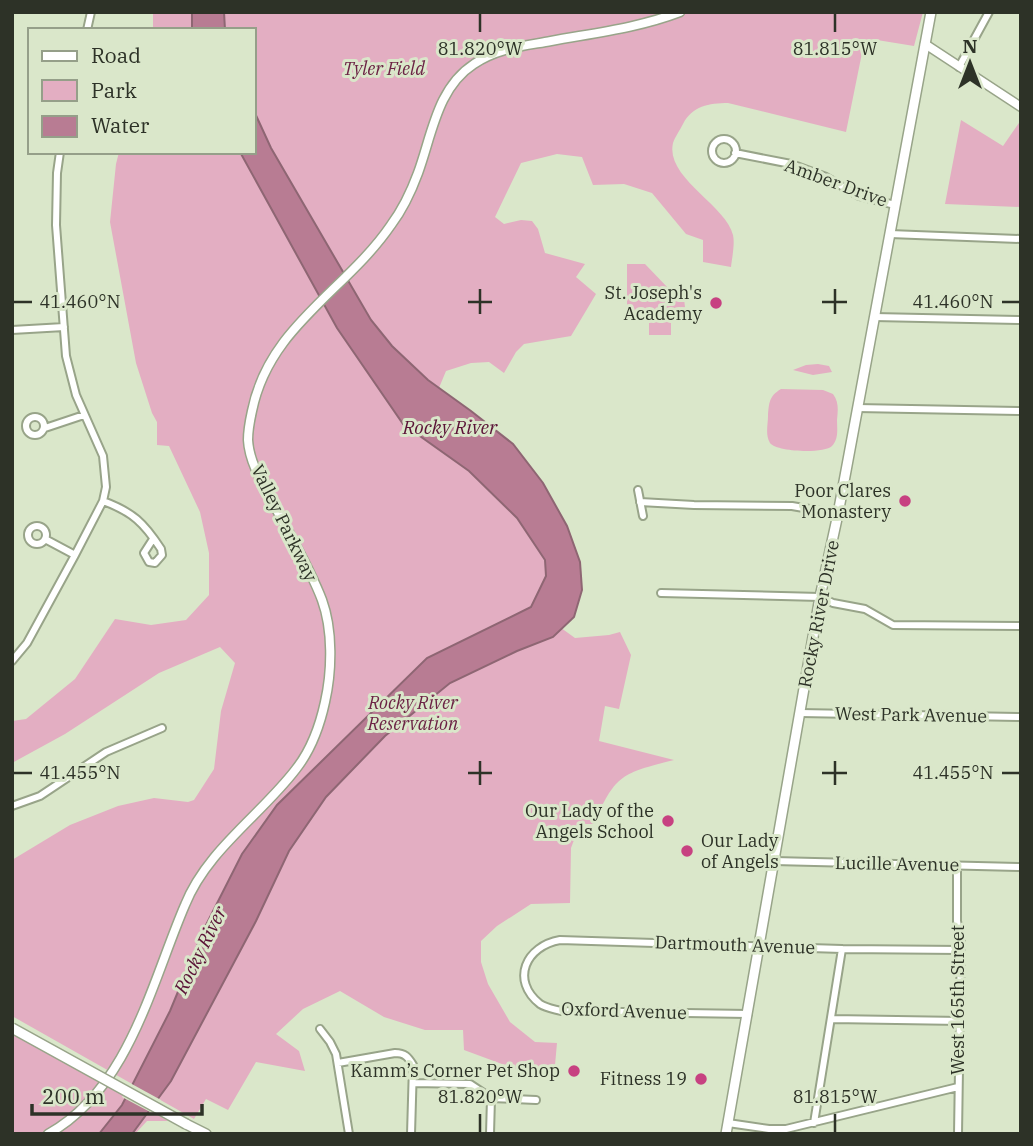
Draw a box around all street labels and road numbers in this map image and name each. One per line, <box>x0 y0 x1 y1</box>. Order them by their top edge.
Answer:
street label: Amber Drive <box>782 153 891 212</box>
street label: Valley Parkway <box>246 461 323 585</box>
street label: Rocky River Drive <box>793 538 844 690</box>
street label: West Park Avenue <box>835 702 987 727</box>
street label: Lucille Avenue <box>835 851 959 876</box>
street label: West 165th Street <box>946 925 969 1075</box>
street label: Dartmouth Avenue <box>654 930 816 959</box>
street label: Oxford Avenue <box>561 997 687 1024</box>

